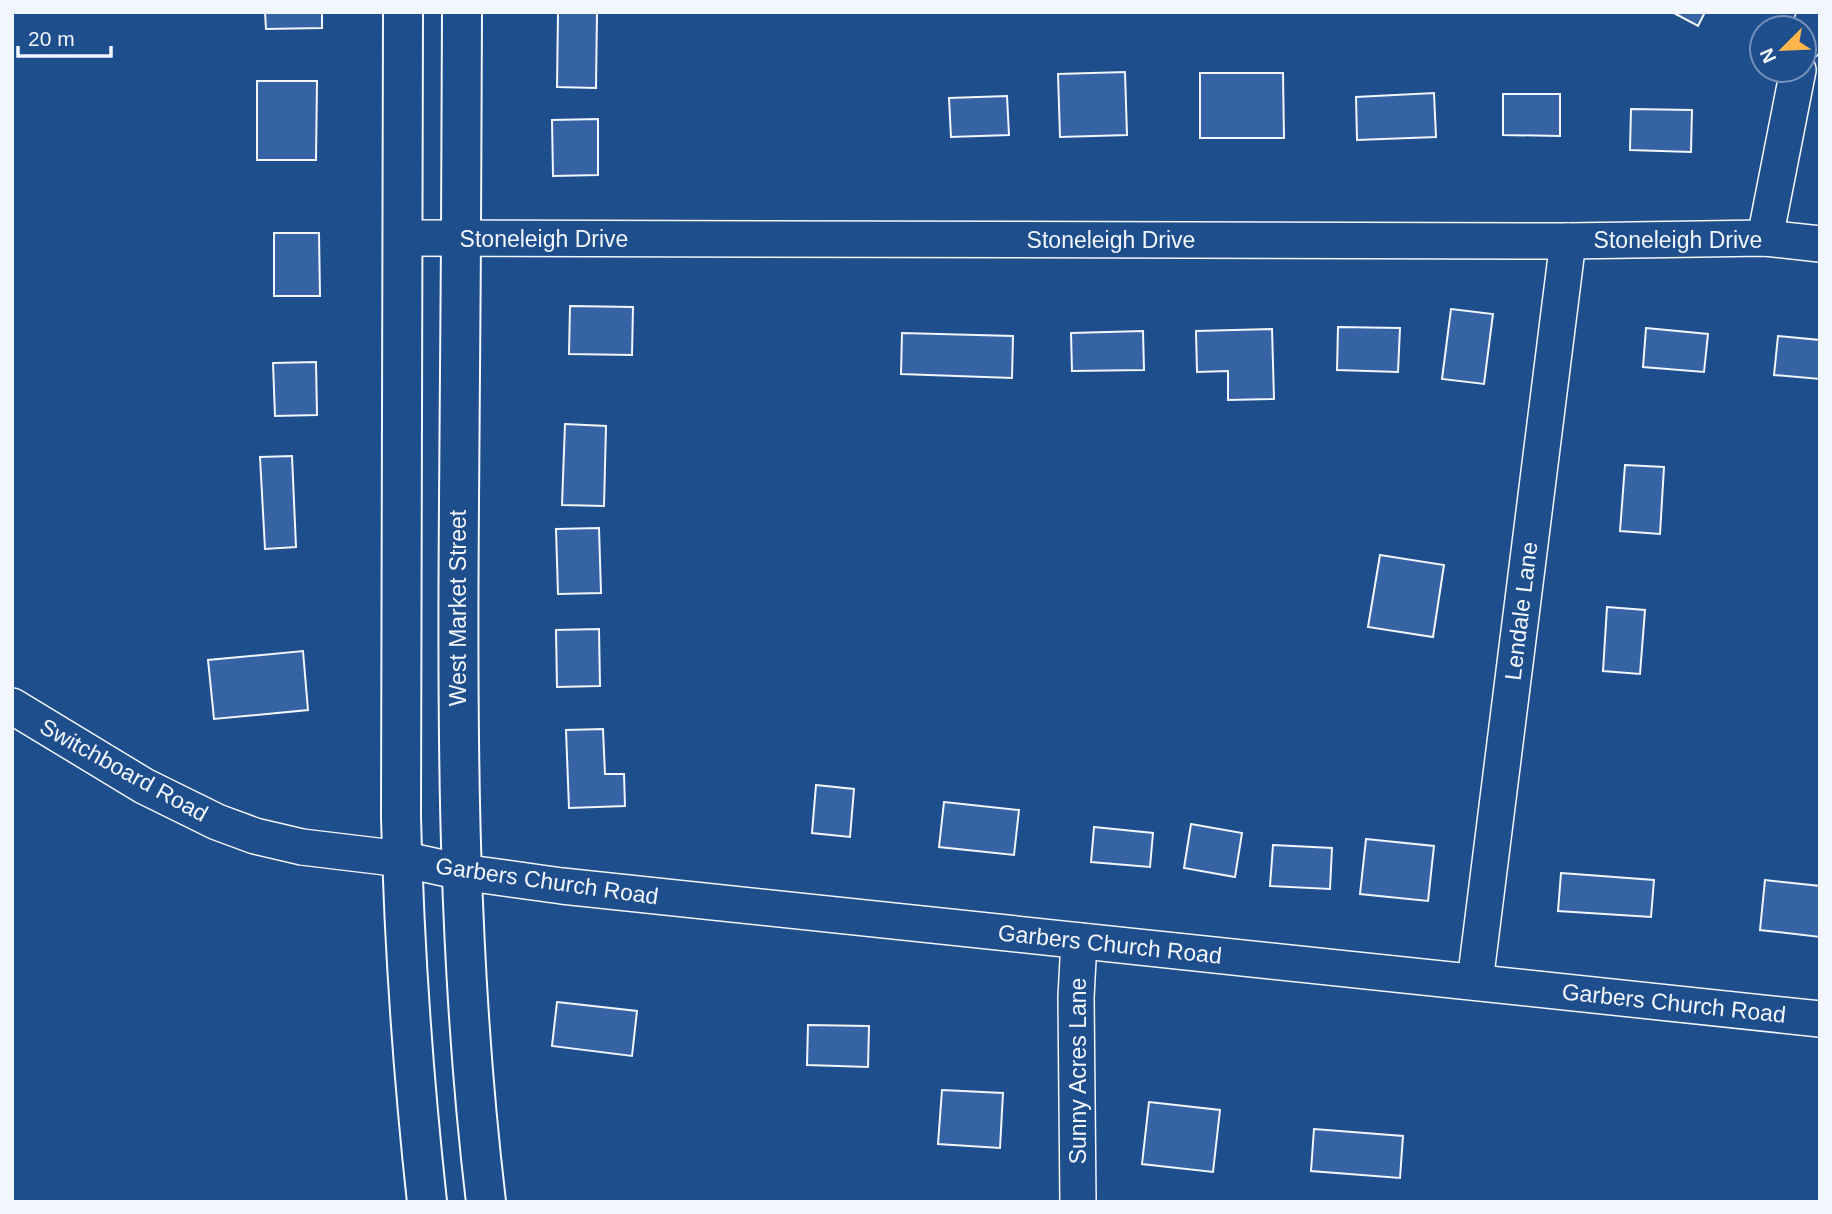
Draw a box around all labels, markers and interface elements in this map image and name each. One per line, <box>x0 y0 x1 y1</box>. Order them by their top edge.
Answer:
scale bar <box>18 14 110 58</box>
north arrow <box>1748 14 1818 84</box>
text: 20 m <box>28 27 75 50</box>
text: N <box>1756 45 1780 66</box>
street label: Stoneleigh Drive <box>460 226 628 252</box>
street label: Stoneleigh Drive <box>1027 227 1195 253</box>
street label: Stoneleigh Drive <box>1594 227 1762 253</box>
street label: West Market Street <box>445 509 471 706</box>
street label: Lendale Lane <box>1500 540 1542 682</box>
street label: Switchboard Road <box>36 713 212 827</box>
street label: Garbers Church Road <box>434 852 660 910</box>
street label: Garbers Church Road <box>997 919 1223 969</box>
street label: Sunny Acres Lane <box>1065 978 1091 1164</box>
street label: Garbers Church Road <box>1561 978 1787 1028</box>

